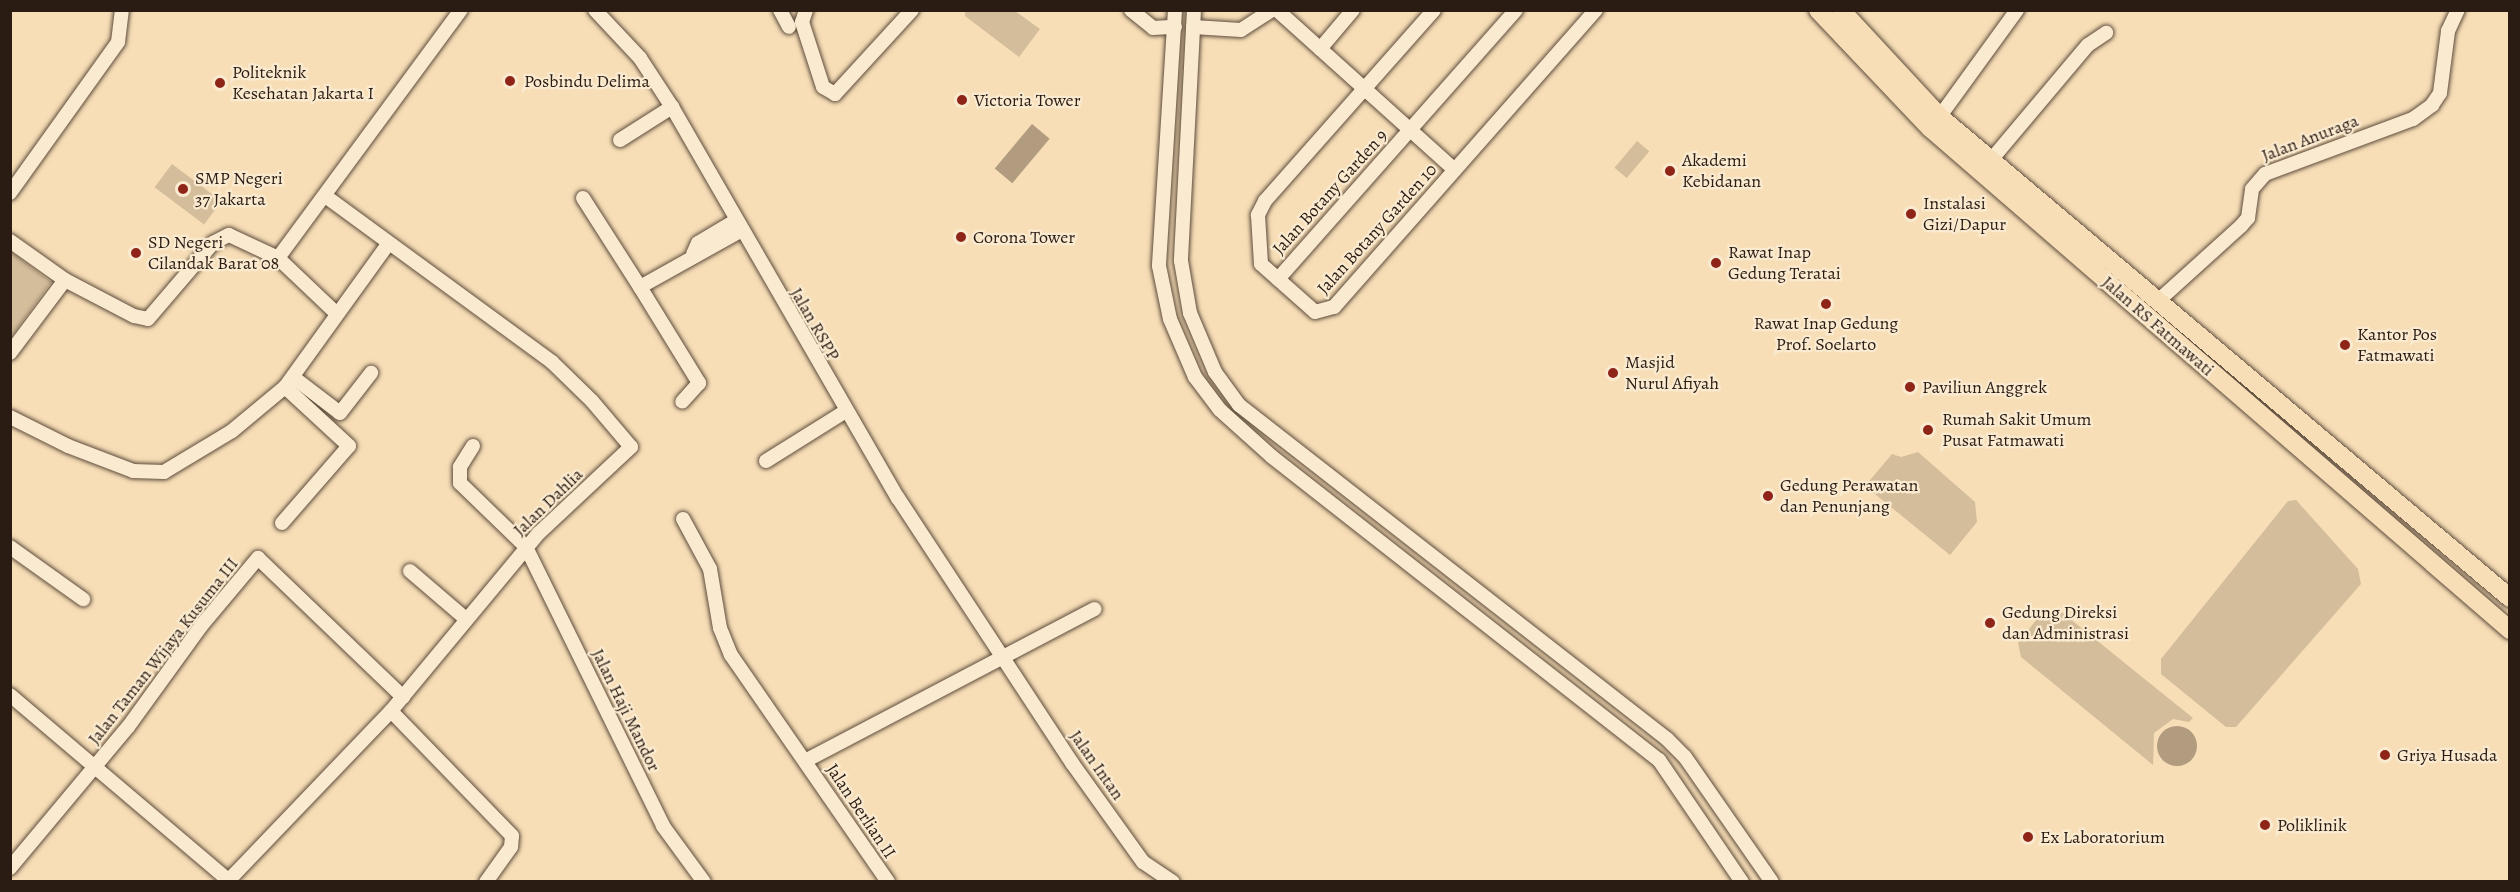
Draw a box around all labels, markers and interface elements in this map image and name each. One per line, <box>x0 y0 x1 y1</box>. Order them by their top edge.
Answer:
place label: Politeknik Kesehatan Jakarta I <box>232 62 374 104</box>
place label: Posbindu Delima <box>524 70 650 92</box>
marker: Posbindu Delima <box>501 72 519 90</box>
marker: Politeknik Kesehatan Jakarta I <box>213 76 227 90</box>
place label: Victoria Tower <box>974 89 1081 111</box>
marker: Victoria Tower <box>955 93 969 107</box>
street label: Jalan Anuraga <box>2259 110 2361 166</box>
street label: Jalan Botany Garden 9 <box>1268 125 1392 259</box>
place label: Akademi Kebidanan <box>1682 150 1761 192</box>
street label: Jalan Botany Garden 10 <box>1313 159 1441 299</box>
marker: Akademi Kebidanan <box>1663 164 1677 178</box>
place label: SMP Negeri 37 Jakarta <box>195 168 283 210</box>
marker: SMP Negeri 37 Jakarta <box>176 182 190 196</box>
place label: Instalasi Gizi/Dapur <box>1923 193 2006 236</box>
marker: Instalasi Gizi/Dapur <box>1904 207 1918 221</box>
place label: Corona Tower <box>973 226 1075 248</box>
marker: Corona Tower <box>954 230 968 244</box>
place label: SD Negeri Cilandak Barat 08 <box>148 232 279 274</box>
place label: Rawat Inap Gedung Teratai <box>1728 242 1841 284</box>
marker: SD Negeri Cilandak Barat 08 <box>129 246 143 260</box>
marker: Rawat Inap Gedung Teratai <box>1709 256 1723 270</box>
street label: Jalan RS Fatmawati <box>2097 271 2219 381</box>
street label: Jalan RSPP <box>786 284 844 364</box>
marker: Rawat Inap Gedung Prof. Soelarto <box>1819 297 1833 311</box>
place label: Rawat Inap Gedung Prof. Soelarto <box>1754 313 1898 356</box>
place label: Kantor Pos Fatmawati <box>2357 324 2437 366</box>
marker: Kantor Pos Fatmawati <box>2338 338 2352 352</box>
place label: Masjid Nurul Afiyah <box>1625 352 1719 394</box>
marker: Masjid Nurul Afiyah <box>1606 366 1620 380</box>
place label: Paviliun Anggrek <box>1922 376 2047 398</box>
marker: Paviliun Anggrek <box>1903 380 1917 394</box>
place label: Rumah Sakit Umum Pusat Fatmawati <box>1942 409 2091 452</box>
marker: Rumah Sakit Umum Pusat Fatmawati <box>1919 421 1937 439</box>
street label: Jalan Dahlia <box>509 464 587 540</box>
place label: Gedung Perawatan dan Penunjang <box>1780 475 1918 518</box>
marker: Gedung Perawatan dan Penunjang <box>1761 489 1775 503</box>
street label: Jalan Taman Wijaya Kusuma III <box>83 553 243 749</box>
place label: Gedung Direksi dan Administrasi <box>2002 602 2129 644</box>
marker: Gedung Direksi dan Administrasi <box>1983 616 1997 630</box>
street label: Jalan Haji Mandor <box>587 645 665 775</box>
street label: Jalan Intan <box>1065 726 1129 804</box>
place label: Griya Husada <box>2397 744 2497 766</box>
marker: Griya Husada <box>2378 748 2392 762</box>
street label: Jalan Berlian II <box>821 759 901 863</box>
place label: Poliklinik <box>2277 814 2347 836</box>
marker: Poliklinik <box>2258 818 2272 832</box>
place label: Ex Laboratorium <box>2040 826 2165 848</box>
marker: Ex Laboratorium <box>2021 830 2035 844</box>

